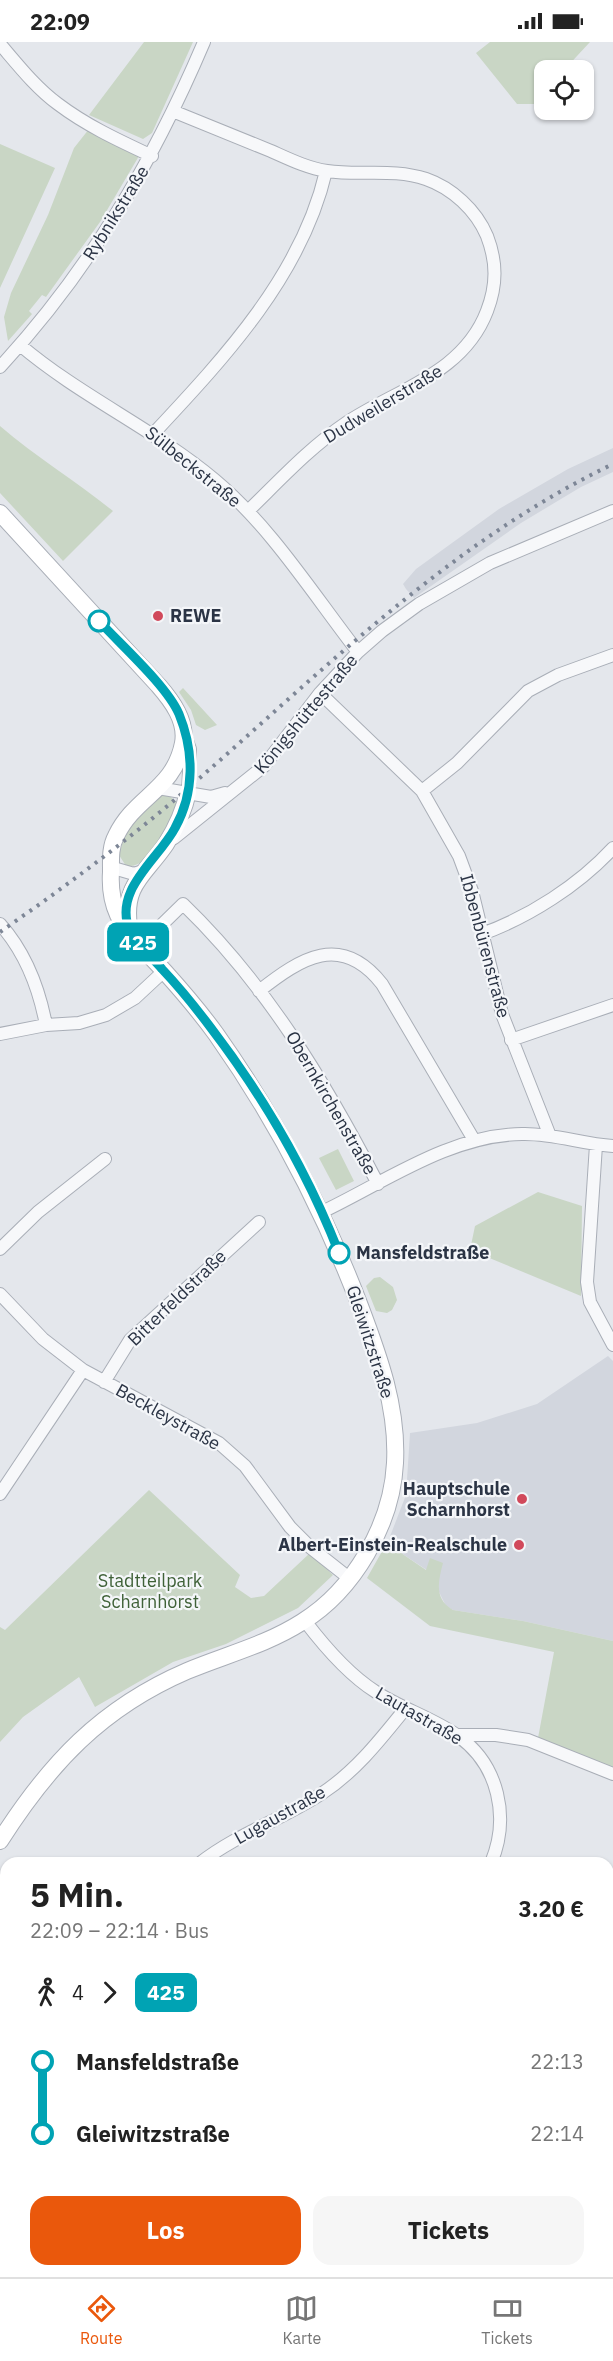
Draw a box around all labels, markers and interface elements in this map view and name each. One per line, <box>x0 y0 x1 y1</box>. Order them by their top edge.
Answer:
text: 22:09 <box>30 7 90 36</box>
map controls <box>534 60 594 120</box>
button: locate <box>534 60 594 120</box>
street label: Rybnikstraße <box>77 161 154 264</box>
street label: Dudweilerstraße <box>319 359 447 448</box>
street label: Sülbeckstraße <box>141 421 246 512</box>
place label: REWE <box>170 604 222 627</box>
marker: REWE <box>151 609 165 623</box>
unlabelled marker <box>88 610 110 632</box>
street label: Königshüttestraße <box>249 649 362 778</box>
street label: Ibbenbürenstraße <box>455 871 516 1020</box>
line badge: 425 <box>104 922 172 962</box>
text: 425 <box>119 928 157 956</box>
street label: Obernkirchenstraße <box>281 1027 382 1179</box>
place label: Mansfeldstraße <box>356 1241 489 1264</box>
marker: Mansfeldstraße <box>328 1242 350 1264</box>
street label: Bitterfeldstraße <box>122 1245 231 1351</box>
street label: Gleiwitzstraße <box>341 1283 400 1401</box>
street label: Beckleystraße <box>112 1378 225 1455</box>
place label: Hauptschule Scharnhorst <box>403 1477 510 1521</box>
marker: Hauptschule Scharnhorst <box>515 1492 529 1506</box>
place label: Albert-Einstein-Realschule <box>278 1533 507 1556</box>
marker: Albert-Einstein-Realschule <box>512 1538 526 1552</box>
park label: Stadtteilpark Scharnhorst <box>98 1569 203 1613</box>
street label: Lautastraße <box>371 1681 467 1750</box>
street label: Lugaustraße <box>230 1780 330 1849</box>
text: 5 Min. <box>30 1873 124 1916</box>
text: 3.20 € <box>519 1894 584 1923</box>
text: 22:09 – 22:14 · Bus <box>30 1917 209 1944</box>
icon: walk <box>30 1976 63 2009</box>
icon: forward <box>93 1976 126 2009</box>
text: 425 <box>147 1978 185 2006</box>
text: 4 <box>72 1979 84 2006</box>
text: Mansfeldstraße <box>76 2047 239 2076</box>
text: 22:13 <box>530 2048 584 2075</box>
text: Gleiwitzstraße <box>76 2119 230 2148</box>
text: 22:14 <box>530 2120 584 2147</box>
button: Los <box>30 2196 301 2265</box>
button: Tickets <box>313 2196 584 2265</box>
tab: Route <box>80 2292 122 2348</box>
tab: Karte <box>283 2292 321 2348</box>
tab: Tickets <box>481 2292 533 2348</box>

